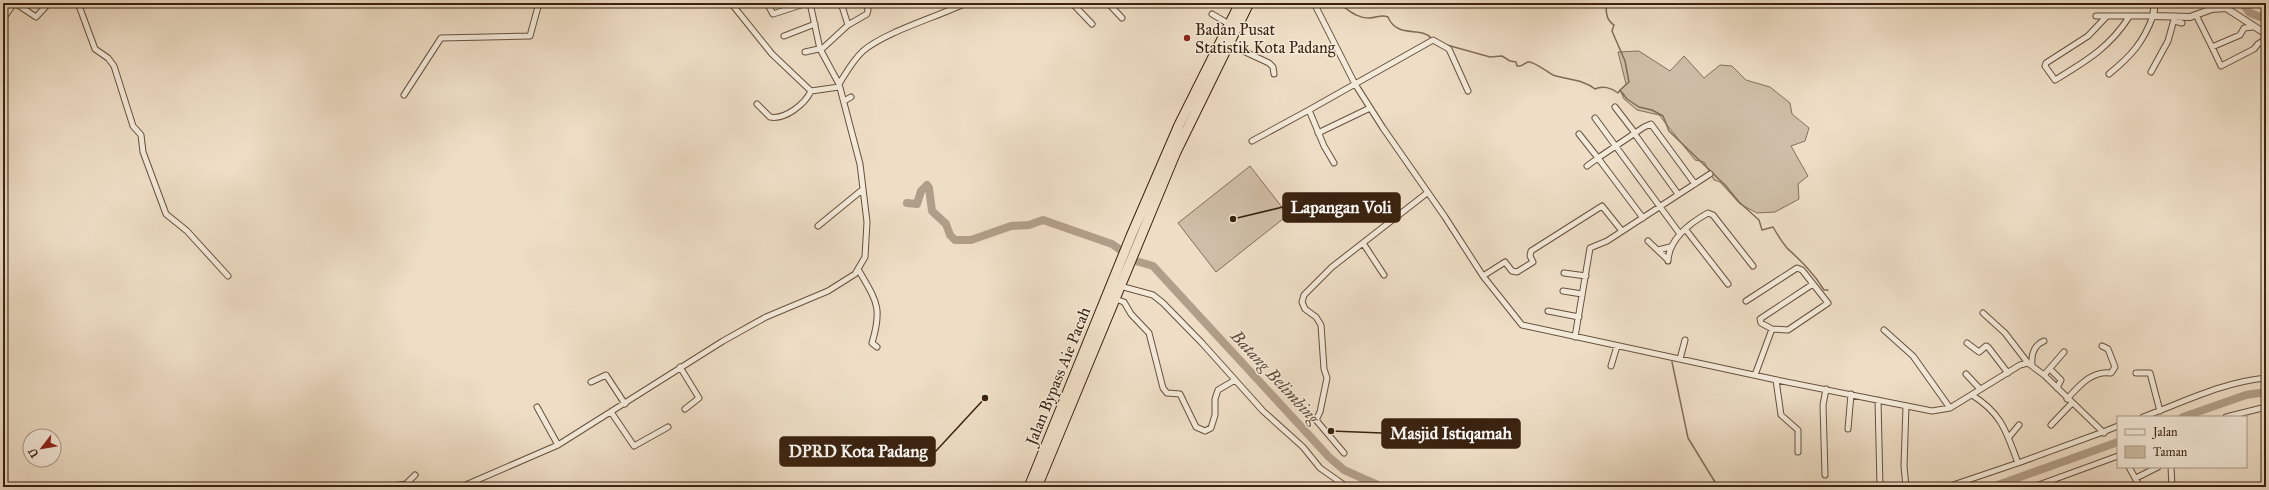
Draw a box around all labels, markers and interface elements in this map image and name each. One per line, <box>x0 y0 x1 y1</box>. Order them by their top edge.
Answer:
place label: Badan Pusat Statistik Kota Padang <box>1195 20 1336 58</box>
marker: Badan Pusat Statistik Kota Padang <box>1182 33 1192 43</box>
callout: Lapangan Voli <box>1283 193 1400 222</box>
text: Lapangan Voli <box>1290 197 1392 218</box>
street label: Jalan Bypass Aie Pacah <box>1021 304 1095 450</box>
water label: Batang Belimbing <box>1226 325 1325 429</box>
legend <box>2117 416 2247 468</box>
callout: Masjid Istiqamah <box>1382 419 1520 448</box>
text: Masjid Istiqamah <box>1390 423 1513 444</box>
text: Jalan <box>2151 425 2178 440</box>
north arrow <box>22 428 62 468</box>
callout: DPRD Kota Padang <box>780 437 935 466</box>
text: DPRD Kota Padang <box>789 441 928 462</box>
text: Taman <box>2153 445 2188 459</box>
text: U <box>26 446 42 460</box>

